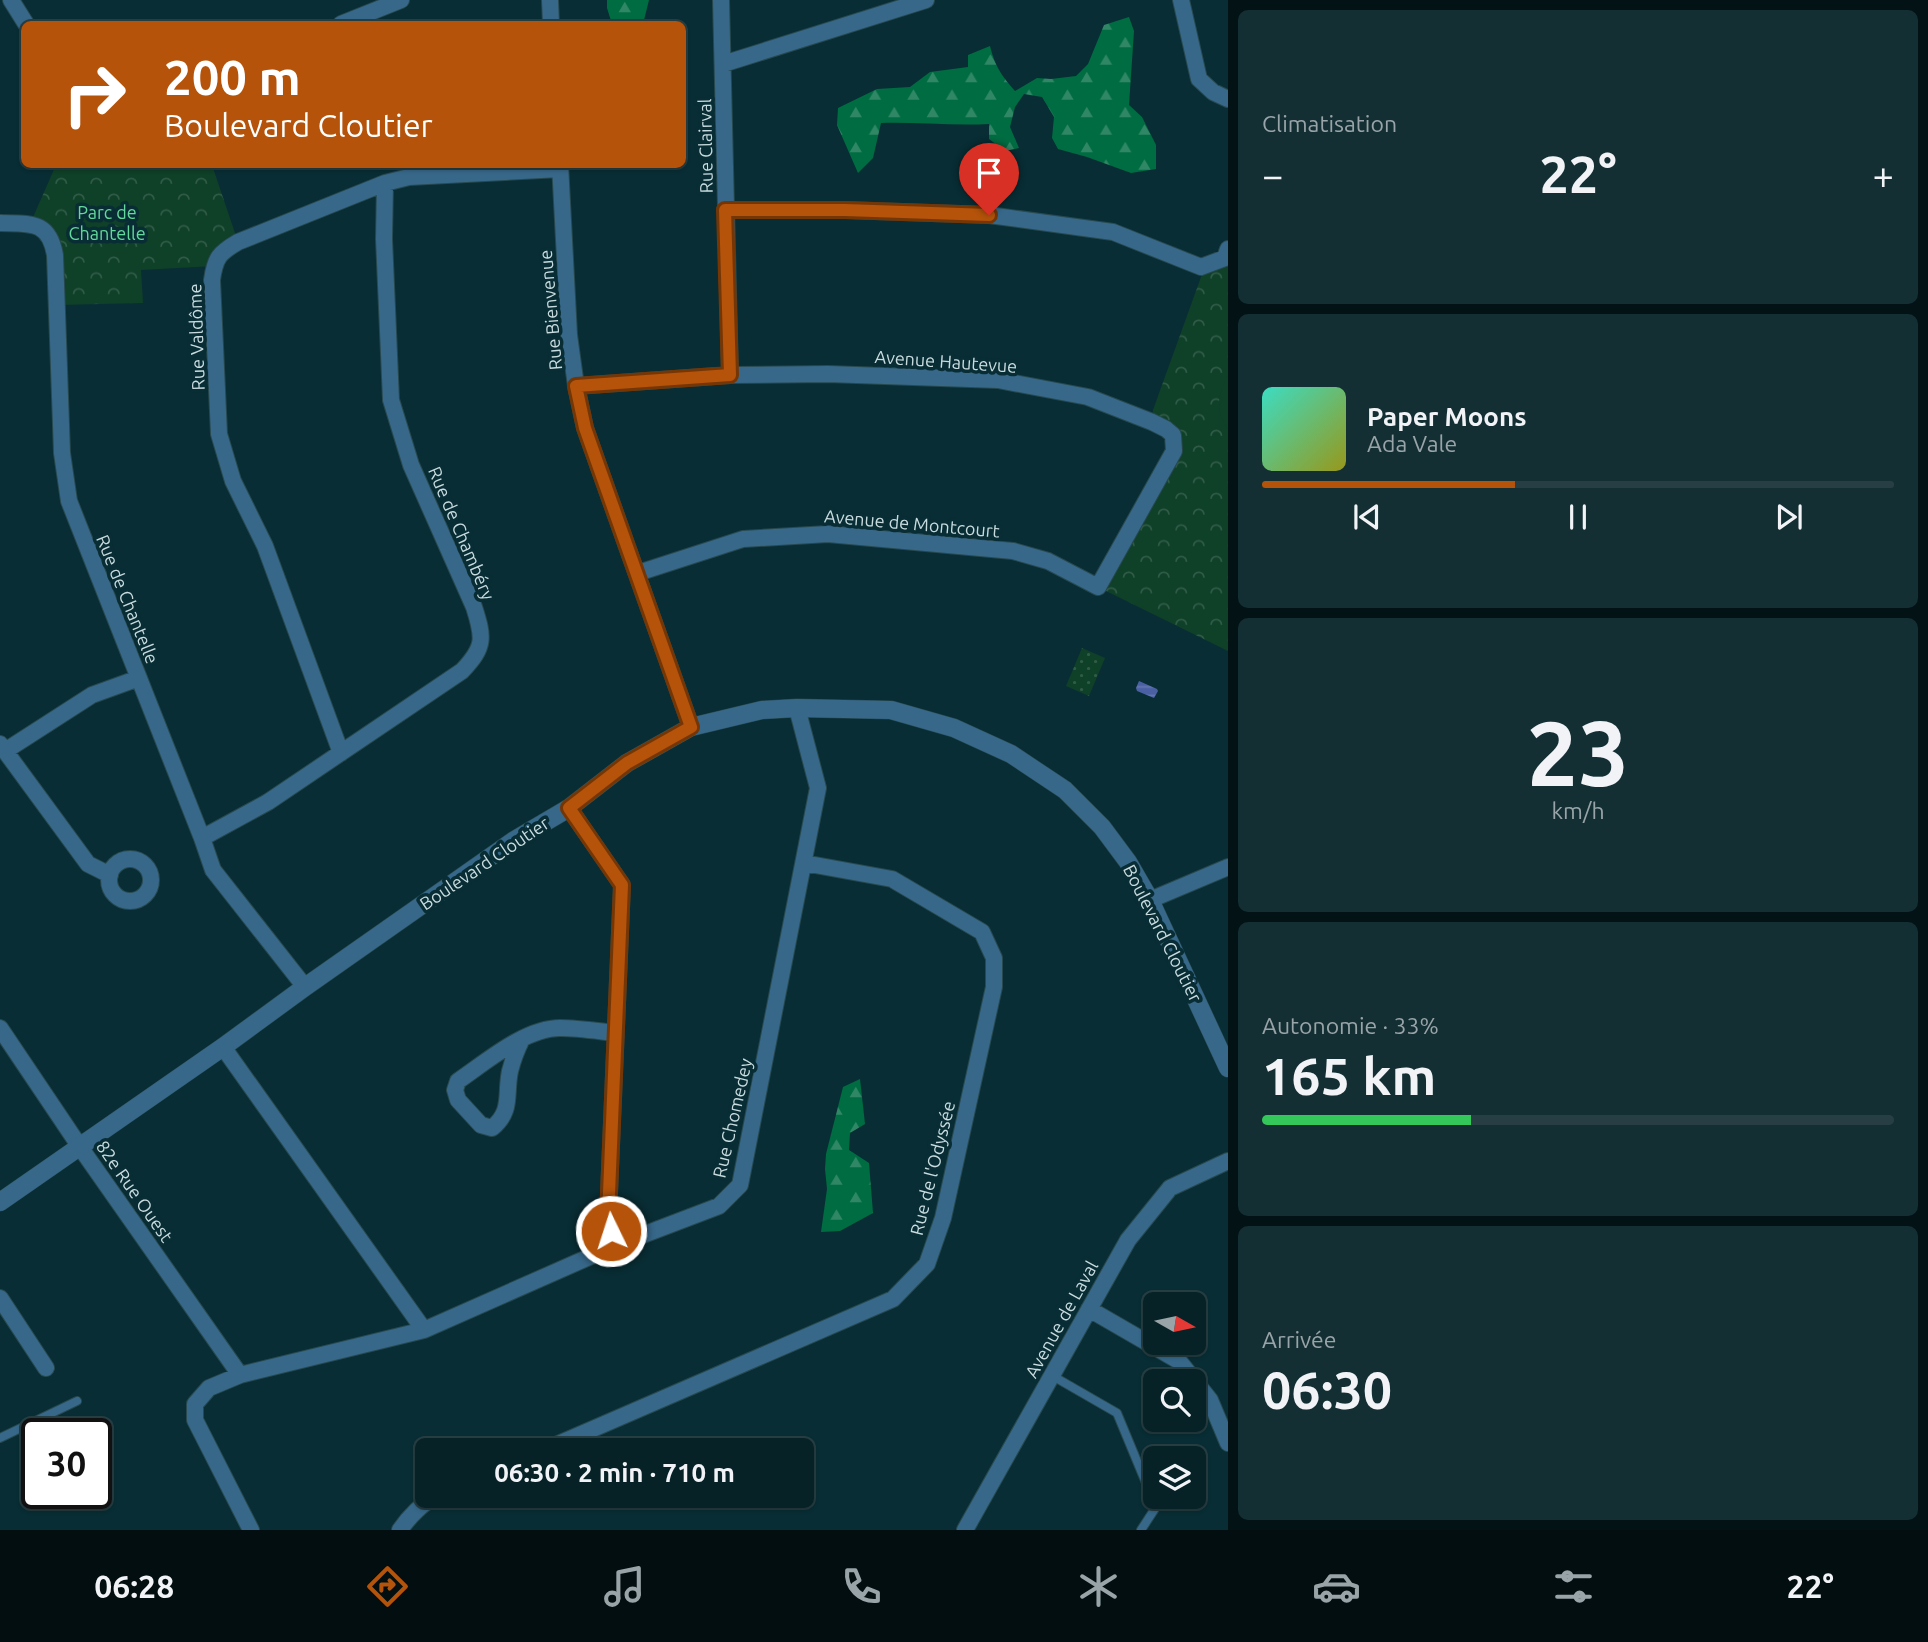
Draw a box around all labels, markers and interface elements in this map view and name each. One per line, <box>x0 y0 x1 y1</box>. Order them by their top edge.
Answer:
icon: right <box>49 49 140 140</box>
text: 200 m <box>164 49 301 104</box>
street label: Rue Clairval <box>694 98 716 194</box>
text: Boulevard Cloutier <box>164 107 433 143</box>
text: Climatisation <box>1262 111 1397 136</box>
pin <box>959 143 1019 215</box>
text: 22° <box>1539 145 1617 203</box>
icon: arrive <box>970 154 1008 192</box>
text: − <box>1262 154 1283 196</box>
text: + <box>1873 154 1894 196</box>
park label: Parc de Chantelle <box>68 202 146 243</box>
street label: Rue Bienvenue <box>535 249 565 371</box>
street label: Rue Valdôme <box>184 283 208 391</box>
street label: Avenue Hautevue <box>874 346 1018 376</box>
text: Paper Moons <box>1367 402 1526 431</box>
text: Ada Vale <box>1367 431 1457 456</box>
street label: Rue de Chambéry <box>425 463 499 603</box>
icon: previous <box>1348 498 1386 536</box>
icon: pause <box>1559 498 1597 536</box>
icon: next <box>1770 498 1808 536</box>
street label: Avenue de Montcourt <box>824 505 1000 541</box>
street label: Rue de Chantelle <box>93 532 163 666</box>
text: 23 <box>1527 701 1629 803</box>
text: km/h <box>1551 798 1605 823</box>
street label: Boulevard Cloutier <box>416 812 552 914</box>
street label: Boulevard Cloutier <box>1120 861 1206 1005</box>
text: Autonomie · 33% <box>1262 1013 1439 1038</box>
text: 165 km <box>1262 1047 1436 1105</box>
street label: Rue Chomedey <box>709 1056 756 1180</box>
street label: Rue de l'Odyssée <box>906 1099 958 1237</box>
street label: 82e Rue Ouest <box>93 1137 177 1245</box>
position arrow <box>574 1194 648 1268</box>
street label: Avenue de Laval <box>1021 1257 1102 1381</box>
north arrow <box>1143 1292 1206 1354</box>
map controls <box>1143 1292 1206 1509</box>
text: Arrivée <box>1262 1327 1337 1352</box>
text: 06:30 <box>1262 1361 1392 1419</box>
button: search <box>1143 1369 1206 1432</box>
speed limit sign: 30 <box>21 1418 112 1509</box>
button: layers <box>1143 1446 1206 1509</box>
text: 06:30 · 2 min · 710 m <box>494 1458 735 1487</box>
icon: directions <box>363 1562 412 1611</box>
icon: music <box>600 1562 649 1611</box>
icon: phone <box>837 1562 886 1611</box>
icon: climate <box>1074 1562 1123 1611</box>
icon: car <box>1312 1562 1361 1611</box>
icon: filters <box>1549 1562 1598 1611</box>
text: 06:28 <box>94 1568 174 1604</box>
text: 22° <box>1786 1568 1834 1604</box>

